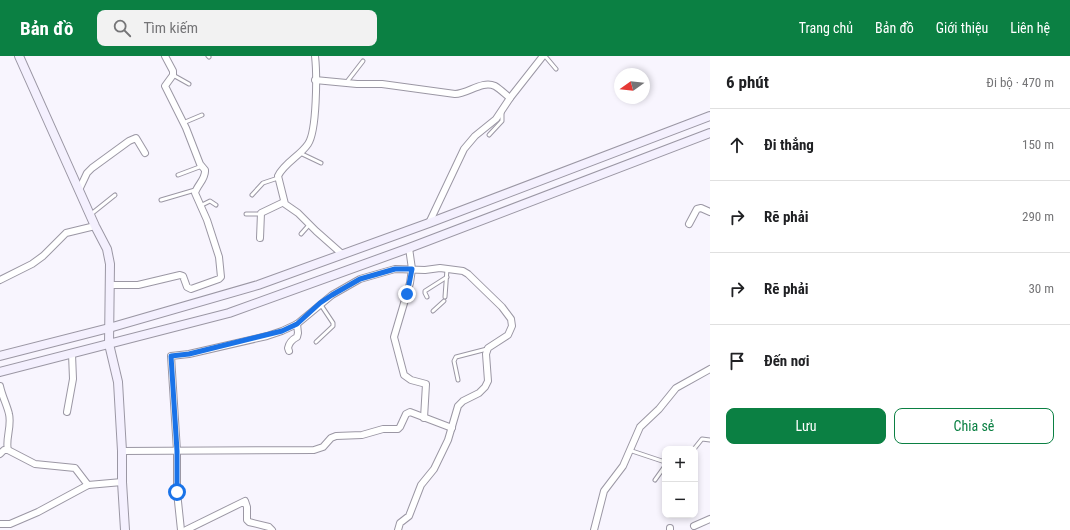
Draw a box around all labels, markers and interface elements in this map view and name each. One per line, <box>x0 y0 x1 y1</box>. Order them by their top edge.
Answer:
search box <box>97 10 377 46</box>
text: Bản đồ <box>20 17 73 40</box>
icon: search <box>111 17 133 39</box>
text: Tìm kiếm <box>143 19 198 37</box>
text: Trang chủ <box>799 20 853 36</box>
text: Bản đồ <box>875 20 914 36</box>
text: Giới thiệu <box>936 20 988 36</box>
text: Liên hệ <box>1010 20 1050 36</box>
north arrow <box>614 68 650 104</box>
text: 6 phút <box>726 72 769 92</box>
text: Đi bộ · 470 m <box>986 75 1054 90</box>
icon: ahead <box>726 134 748 156</box>
text: Đi thẳng <box>764 136 814 154</box>
text: 150 m <box>1022 137 1054 152</box>
icon: right <box>726 206 748 228</box>
text: Rẽ phải <box>764 208 809 226</box>
text: 290 m <box>1022 209 1054 224</box>
icon: right <box>726 278 748 300</box>
text: Rẽ phải <box>764 280 809 298</box>
text: 30 m <box>1028 281 1054 296</box>
route end <box>398 285 416 303</box>
icon: arrive <box>726 350 748 372</box>
text: Đến nơi <box>764 352 810 370</box>
button: Lưu <box>726 408 886 444</box>
button: Chia sẻ <box>894 408 1054 444</box>
map controls <box>662 446 698 518</box>
button: + <box>662 446 698 482</box>
button: − <box>662 482 698 518</box>
route start <box>168 483 186 501</box>

